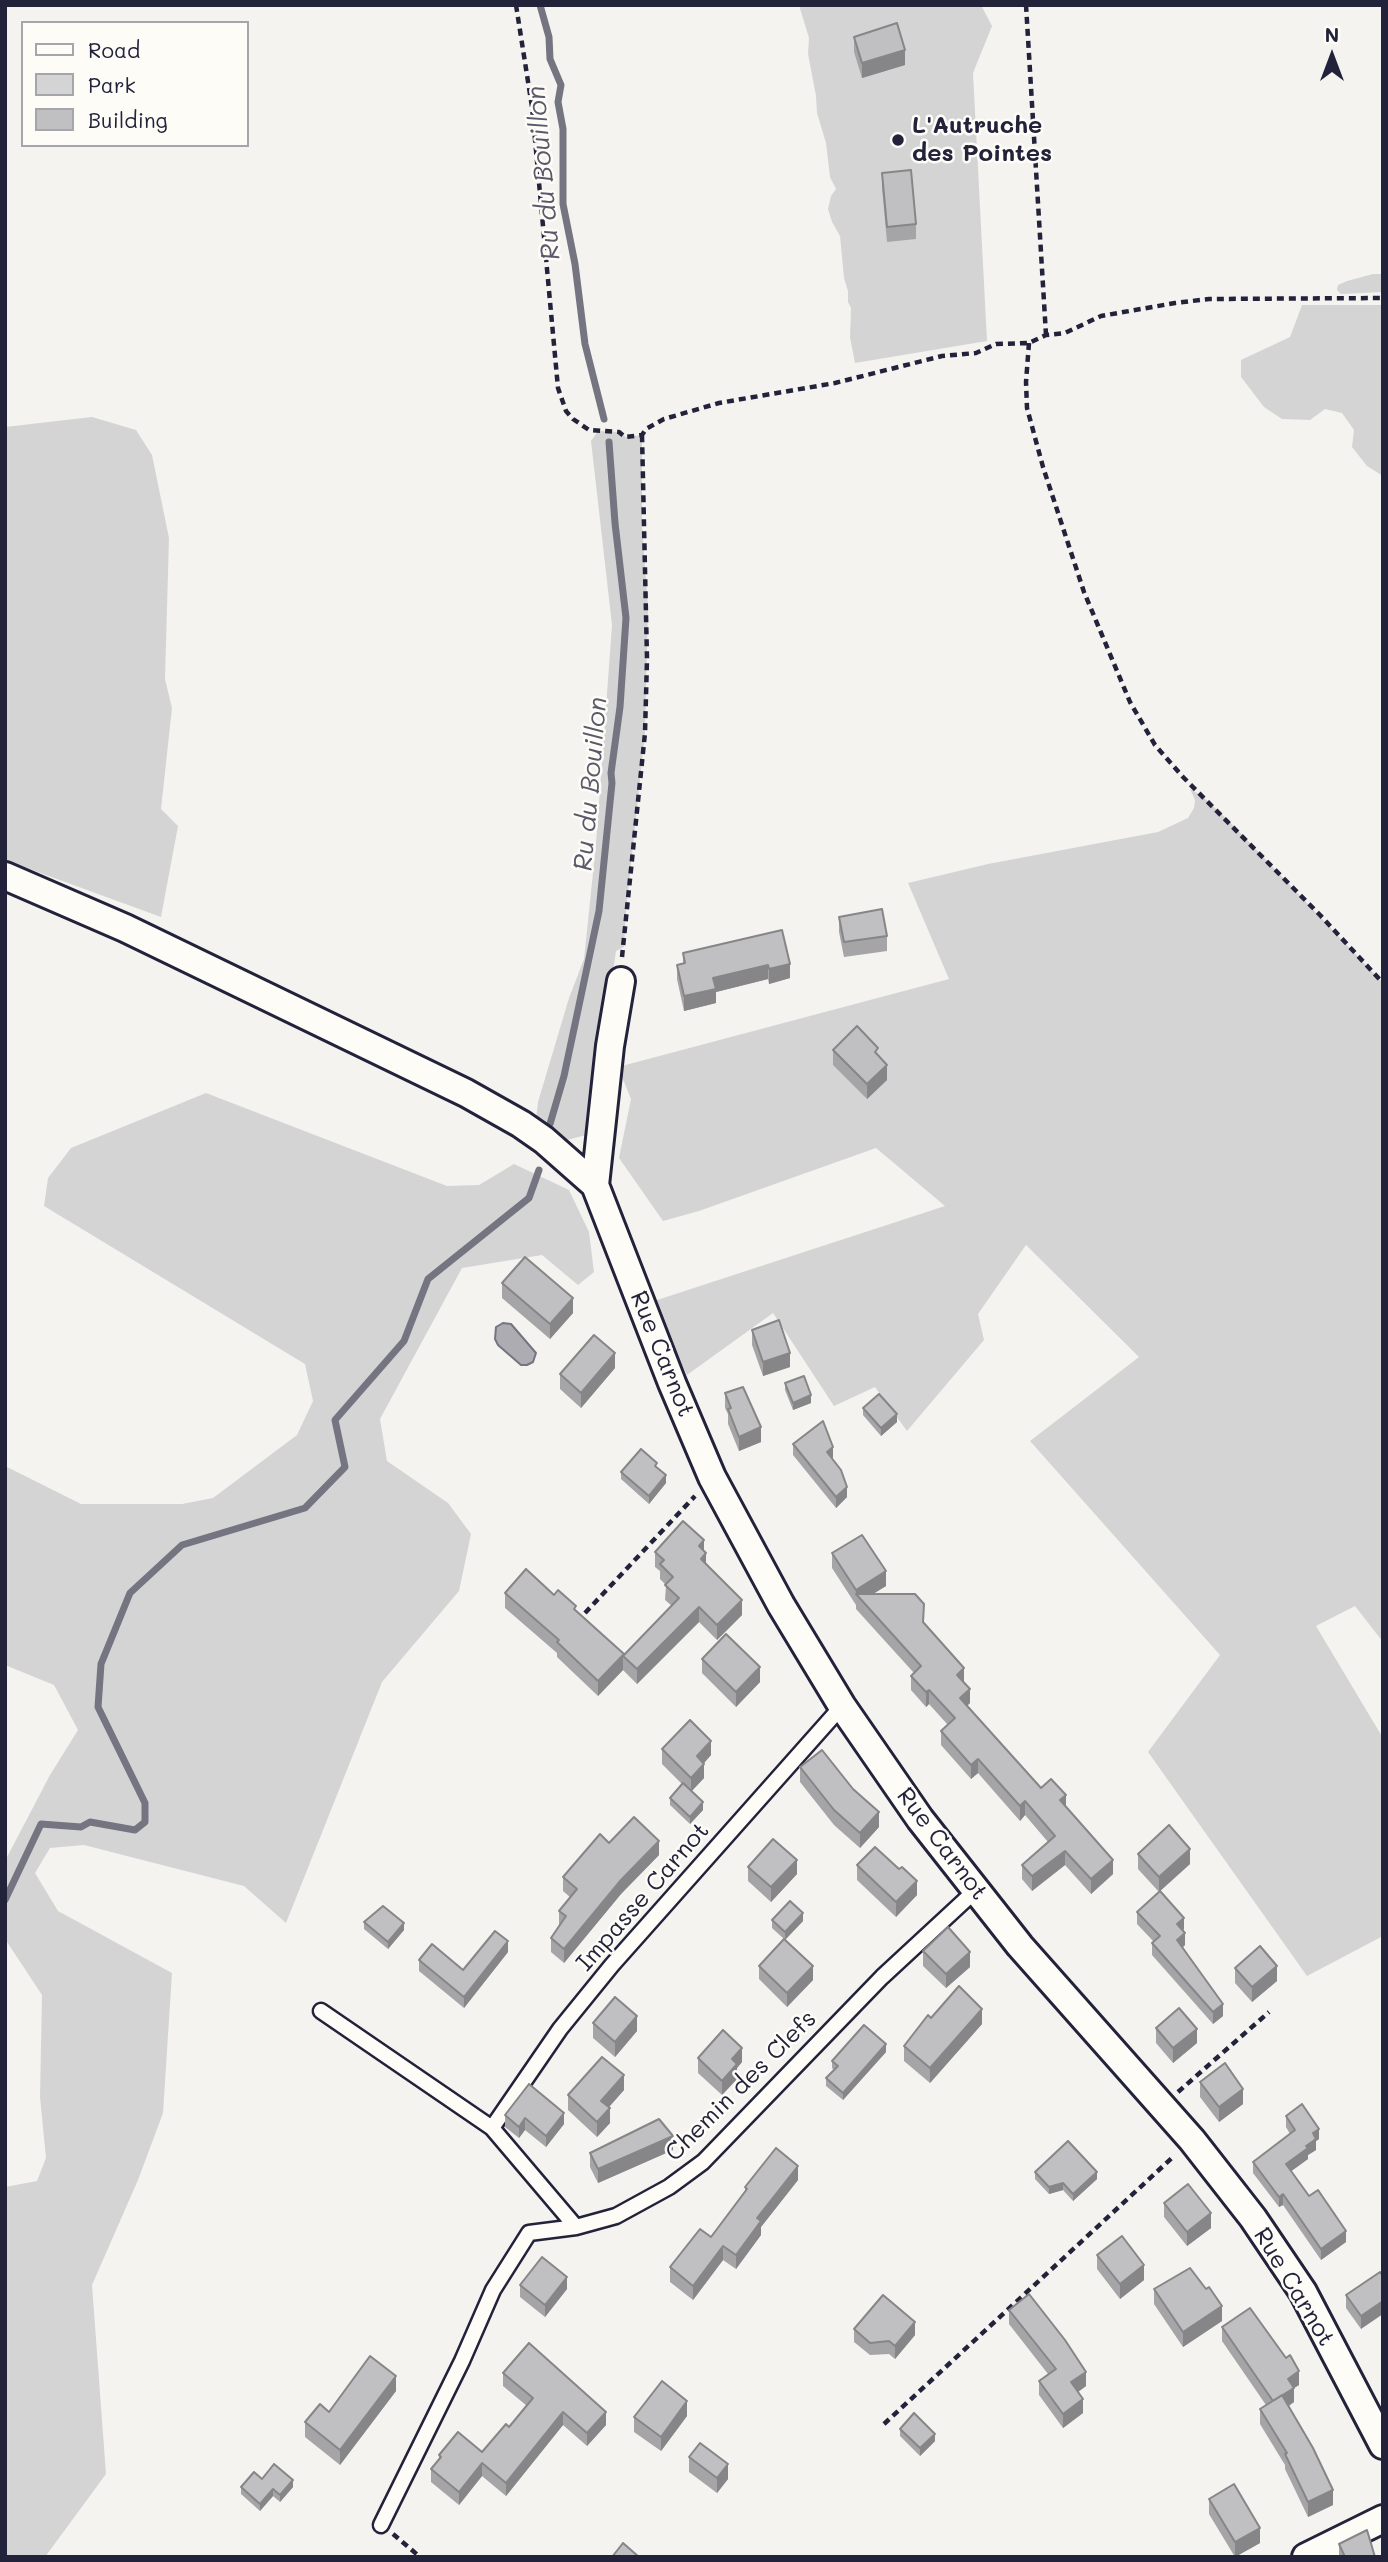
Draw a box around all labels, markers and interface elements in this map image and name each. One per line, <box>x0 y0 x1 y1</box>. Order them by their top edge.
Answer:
legend <box>21 21 248 147</box>
north arrow <box>1297 21 1367 91</box>
text: N <box>1325 22 1339 47</box>
text: Road <box>88 36 140 63</box>
text: Park <box>88 71 136 98</box>
water label: Ru du Bouillon <box>521 85 567 261</box>
text: Building <box>88 106 168 133</box>
place label: L'Autruche des Pointes <box>912 112 1052 168</box>
marker: L'Autruche des Pointes <box>890 132 906 148</box>
water label: Ru du Bouillon <box>568 696 614 872</box>
street label: Rue Carnot <box>624 1287 700 1421</box>
street label: Rue Carnot <box>890 1782 994 1906</box>
street label: Impasse Carnot <box>571 1817 715 1977</box>
street label: Chemin des Clefs <box>660 2005 822 2167</box>
street label: Rue Carnot <box>1247 2222 1341 2352</box>

